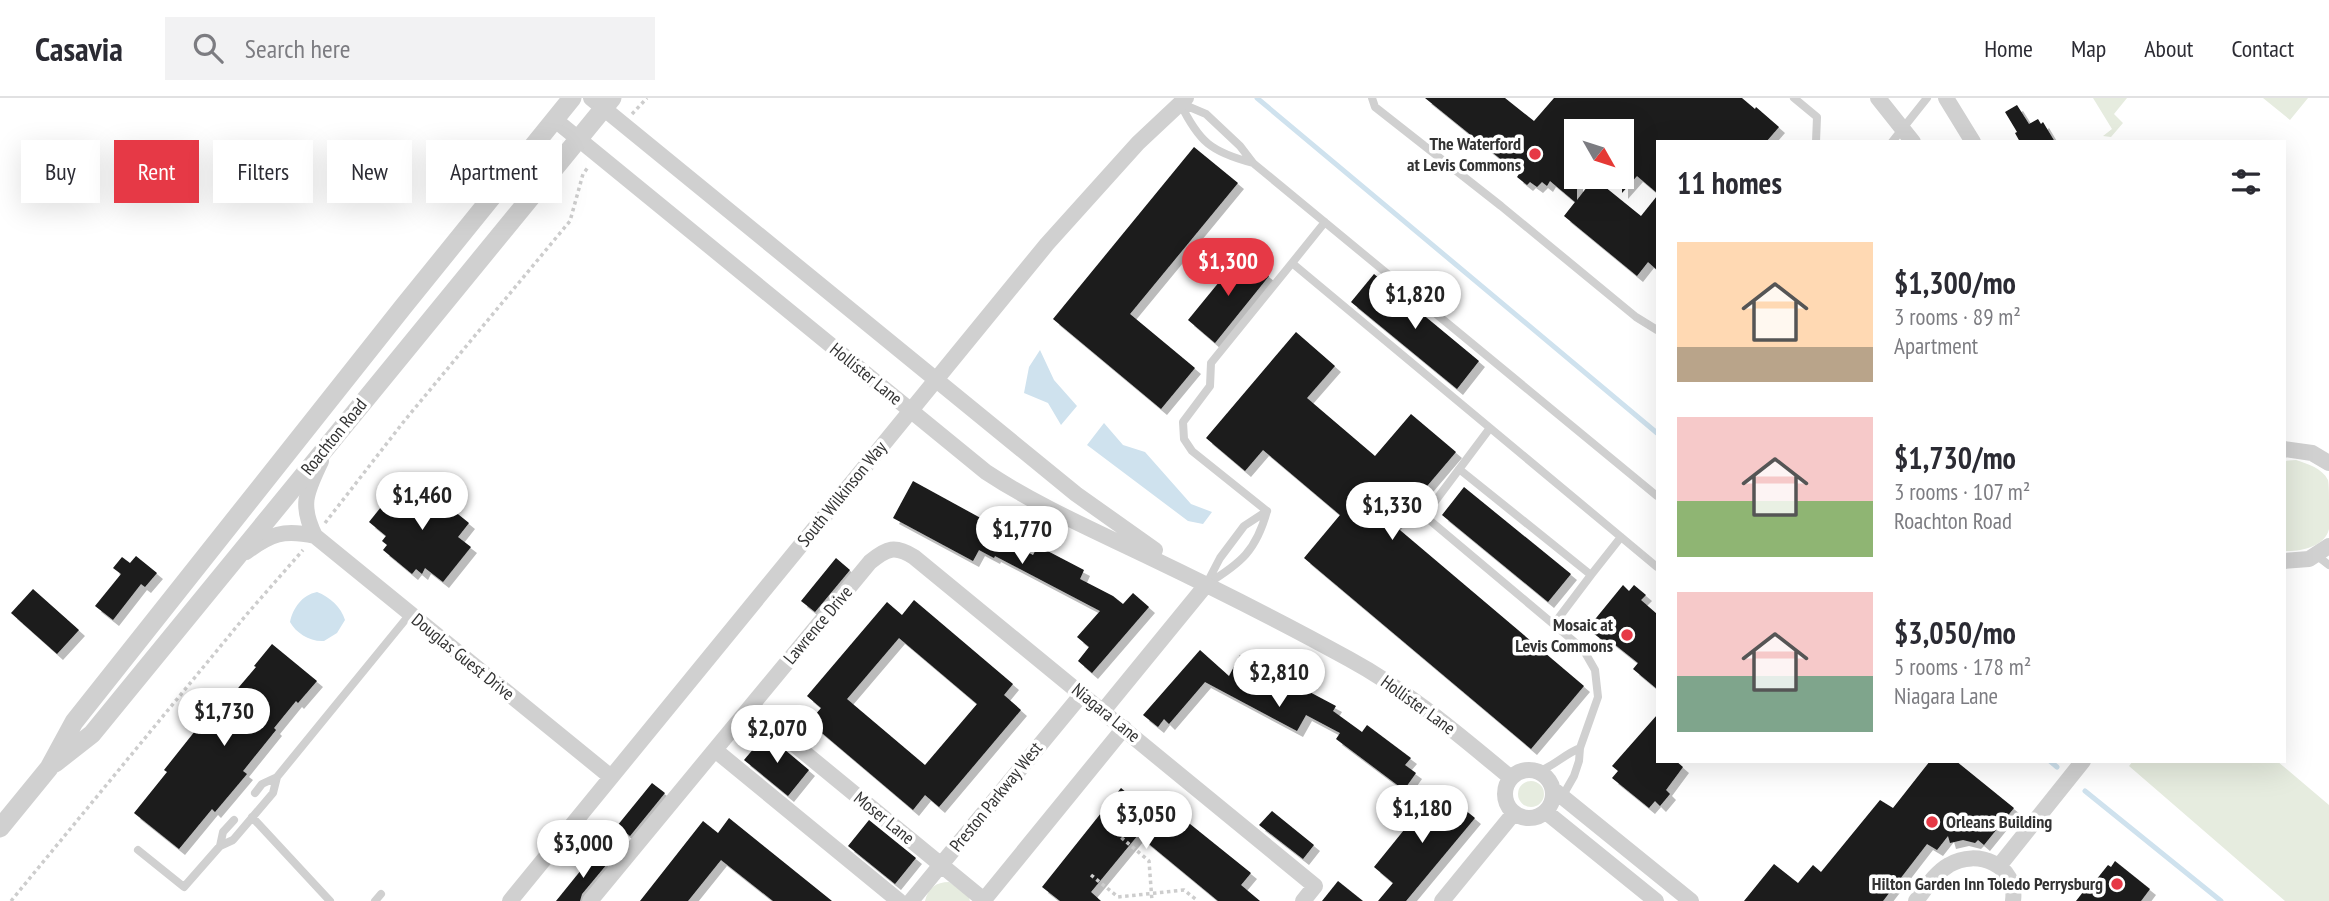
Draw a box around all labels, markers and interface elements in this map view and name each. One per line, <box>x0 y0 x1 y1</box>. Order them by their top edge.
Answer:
search box <box>165 17 655 80</box>
text: Casavia <box>35 27 123 70</box>
icon: search <box>189 29 227 67</box>
text: Search here <box>245 32 351 65</box>
text: Home <box>1984 33 2033 64</box>
text: Map <box>2071 33 2106 64</box>
text: About <box>2144 33 2193 64</box>
text: Contact <box>2231 33 2294 64</box>
north arrow <box>1564 119 1634 189</box>
map controls <box>1564 119 1634 189</box>
place label: The Waterford at Levis Commons <box>1407 132 1521 176</box>
chip: Buy <box>21 140 100 203</box>
chip: Rent <box>114 140 199 203</box>
chip: Filters <box>213 140 313 203</box>
chip: New <box>327 140 412 203</box>
chip: Apartment <box>426 140 562 203</box>
marker: The Waterford at Levis Commons <box>1527 146 1543 162</box>
text: 11 homes <box>1677 163 1782 202</box>
icon: filters <box>2227 163 2265 201</box>
pin: $1,300 <box>1171 238 1285 298</box>
text: $1,300 <box>1198 246 1258 275</box>
text: $1,300/mo <box>1894 263 2016 302</box>
icon: home <box>1733 270 1817 354</box>
pin: $1,820 <box>1358 272 1472 331</box>
text: $1,820 <box>1385 279 1445 308</box>
text: 3 rooms · 89 m² <box>1894 302 2021 331</box>
text: Apartment <box>1894 331 1978 360</box>
street label: Hollister Lane <box>825 337 907 410</box>
street label: Roachton Road <box>296 394 372 480</box>
street label: South Wilkinson Way <box>792 436 891 551</box>
text: $1,730/mo <box>1894 438 2016 477</box>
icon: home <box>1733 445 1817 529</box>
pin: $1,460 <box>365 472 479 532</box>
text: 3 rooms · 107 m² <box>1894 477 2030 506</box>
text: $1,460 <box>392 480 452 509</box>
pin: $1,330 <box>1335 482 1449 542</box>
text: $1,330 <box>1362 490 1422 519</box>
pin: $1,770 <box>965 506 1079 566</box>
text: Roachton Road <box>1894 506 2012 535</box>
text: $1,770 <box>992 514 1052 543</box>
street label: Lawrence Drive <box>778 581 857 669</box>
street label: Douglas Guest Drive <box>407 608 519 705</box>
place label: Mosaic at Levis Commons <box>1515 613 1614 657</box>
text: $3,050/mo <box>1894 613 2016 652</box>
icon: home <box>1733 620 1817 704</box>
marker: Mosaic at Levis Commons <box>1619 627 1635 643</box>
pin: $2,810 <box>1222 650 1336 709</box>
text: 5 rooms · 178 m² <box>1894 652 2031 681</box>
text: $2,810 <box>1249 657 1309 686</box>
street label: Hollister Lane <box>1377 670 1460 739</box>
street label: Niagara Lane <box>1067 678 1145 747</box>
text: Niagara Lane <box>1894 681 1998 710</box>
pin: $1,730 <box>167 688 281 748</box>
text: $1,730 <box>194 696 254 725</box>
pin: $2,070 <box>720 706 834 765</box>
text: $2,070 <box>747 713 807 742</box>
street label: Preston Parkway West <box>944 737 1047 856</box>
street label: Moser Lane <box>849 786 919 849</box>
pin: $1,180 <box>1365 786 1479 845</box>
pin: $3,050 <box>1089 792 1203 851</box>
text: $1,180 <box>1392 793 1452 822</box>
text: $3,050 <box>1116 799 1176 828</box>
place label: Orleans Building <box>1946 810 2052 833</box>
marker: Orleans Building <box>1924 814 1940 830</box>
pin: $3,000 <box>526 820 640 880</box>
text: $3,000 <box>553 828 613 857</box>
place label: Hilton Garden Inn Toledo Perrysburg <box>1872 872 2103 895</box>
marker: Hilton Garden Inn Toledo Perrysburg <box>2109 876 2125 892</box>

